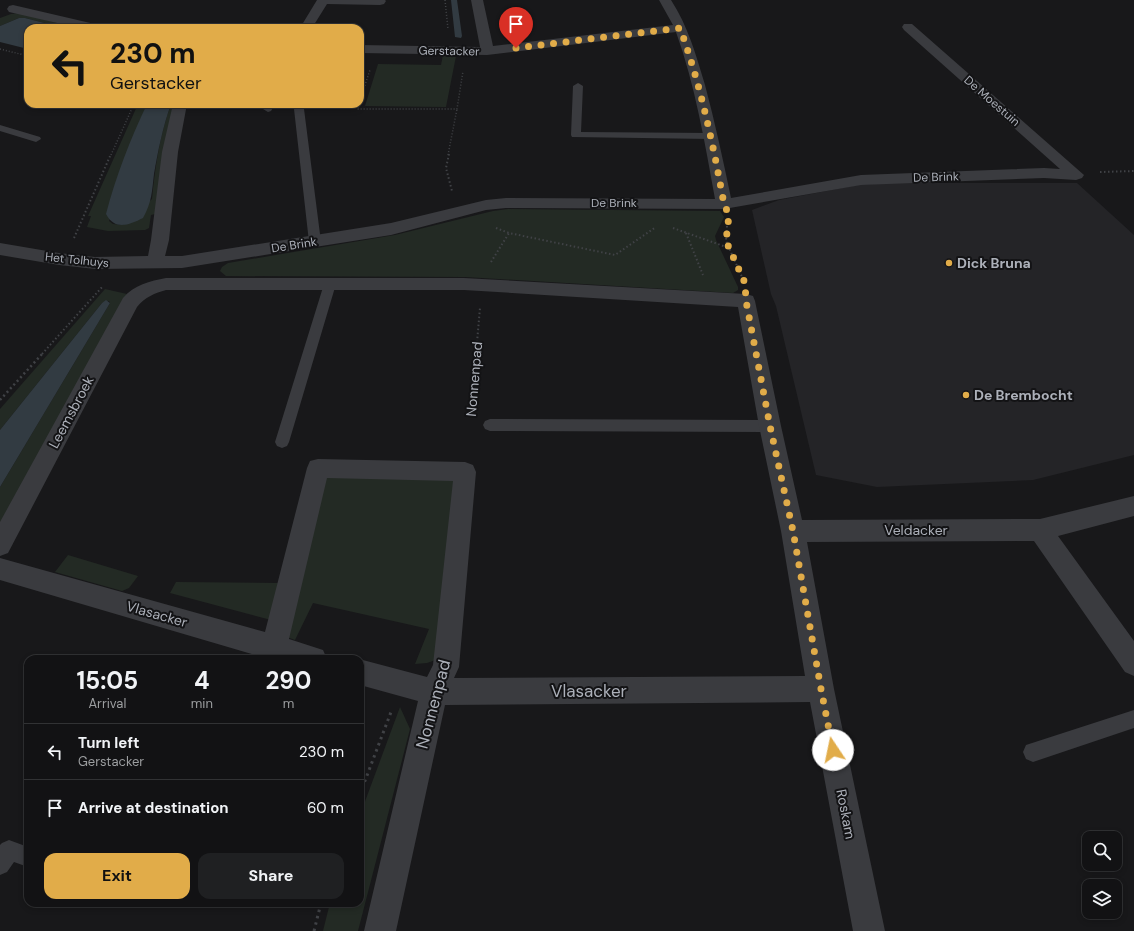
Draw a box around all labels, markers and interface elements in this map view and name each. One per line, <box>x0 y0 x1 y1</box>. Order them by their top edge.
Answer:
pin <box>499 7.0 533 48</box>
icon: arrive <box>505 13 527 35</box>
text: 230 m <box>110 35 196 72</box>
icon: left <box>44 40 96 92</box>
street label: Gerstacker <box>418 42 480 60</box>
text: Gerstacker <box>110 71 202 95</box>
street label: De Moestuin <box>961 72 1024 130</box>
street label: De Brink <box>913 168 959 186</box>
street label: De Brink <box>591 195 637 211</box>
street label: De Brink <box>270 234 318 256</box>
street label: Het Tolhuys <box>44 249 110 271</box>
place label: Dick Bruna <box>957 254 1031 272</box>
marker: Dick Bruna <box>944 258 954 268</box>
street label: Nonnenpad <box>462 341 486 417</box>
street label: Leemsbroek <box>44 373 98 451</box>
place label: De Brembocht <box>974 386 1073 404</box>
marker: De Brembocht <box>961 390 971 400</box>
street label: Veldacker <box>884 521 948 539</box>
street label: Vlasacker <box>125 597 189 631</box>
street label: Nonnenpad <box>411 657 455 751</box>
text: 15:05 <box>77 665 138 696</box>
text: 4 <box>194 665 210 696</box>
text: 290 <box>266 665 311 696</box>
street label: Vlasacker <box>551 680 627 702</box>
text: Arrival <box>88 695 126 712</box>
text: min <box>191 695 213 712</box>
text: m <box>283 695 294 712</box>
position arrow <box>812 729 854 771</box>
text: Turn left <box>78 733 139 753</box>
icon: left <box>44 741 66 763</box>
text: 230 m <box>299 742 344 762</box>
text: Gerstacker <box>78 753 144 770</box>
street label: Roskam <box>832 788 860 840</box>
icon: arrive <box>44 797 66 819</box>
text: Arrive at destination <box>78 798 229 818</box>
text: 60 m <box>307 798 344 818</box>
map controls <box>1082 831 1122 919</box>
button: search <box>1082 831 1122 871</box>
button: Exit <box>44 853 190 899</box>
button: Share <box>198 853 344 899</box>
button: layers <box>1082 879 1122 919</box>

